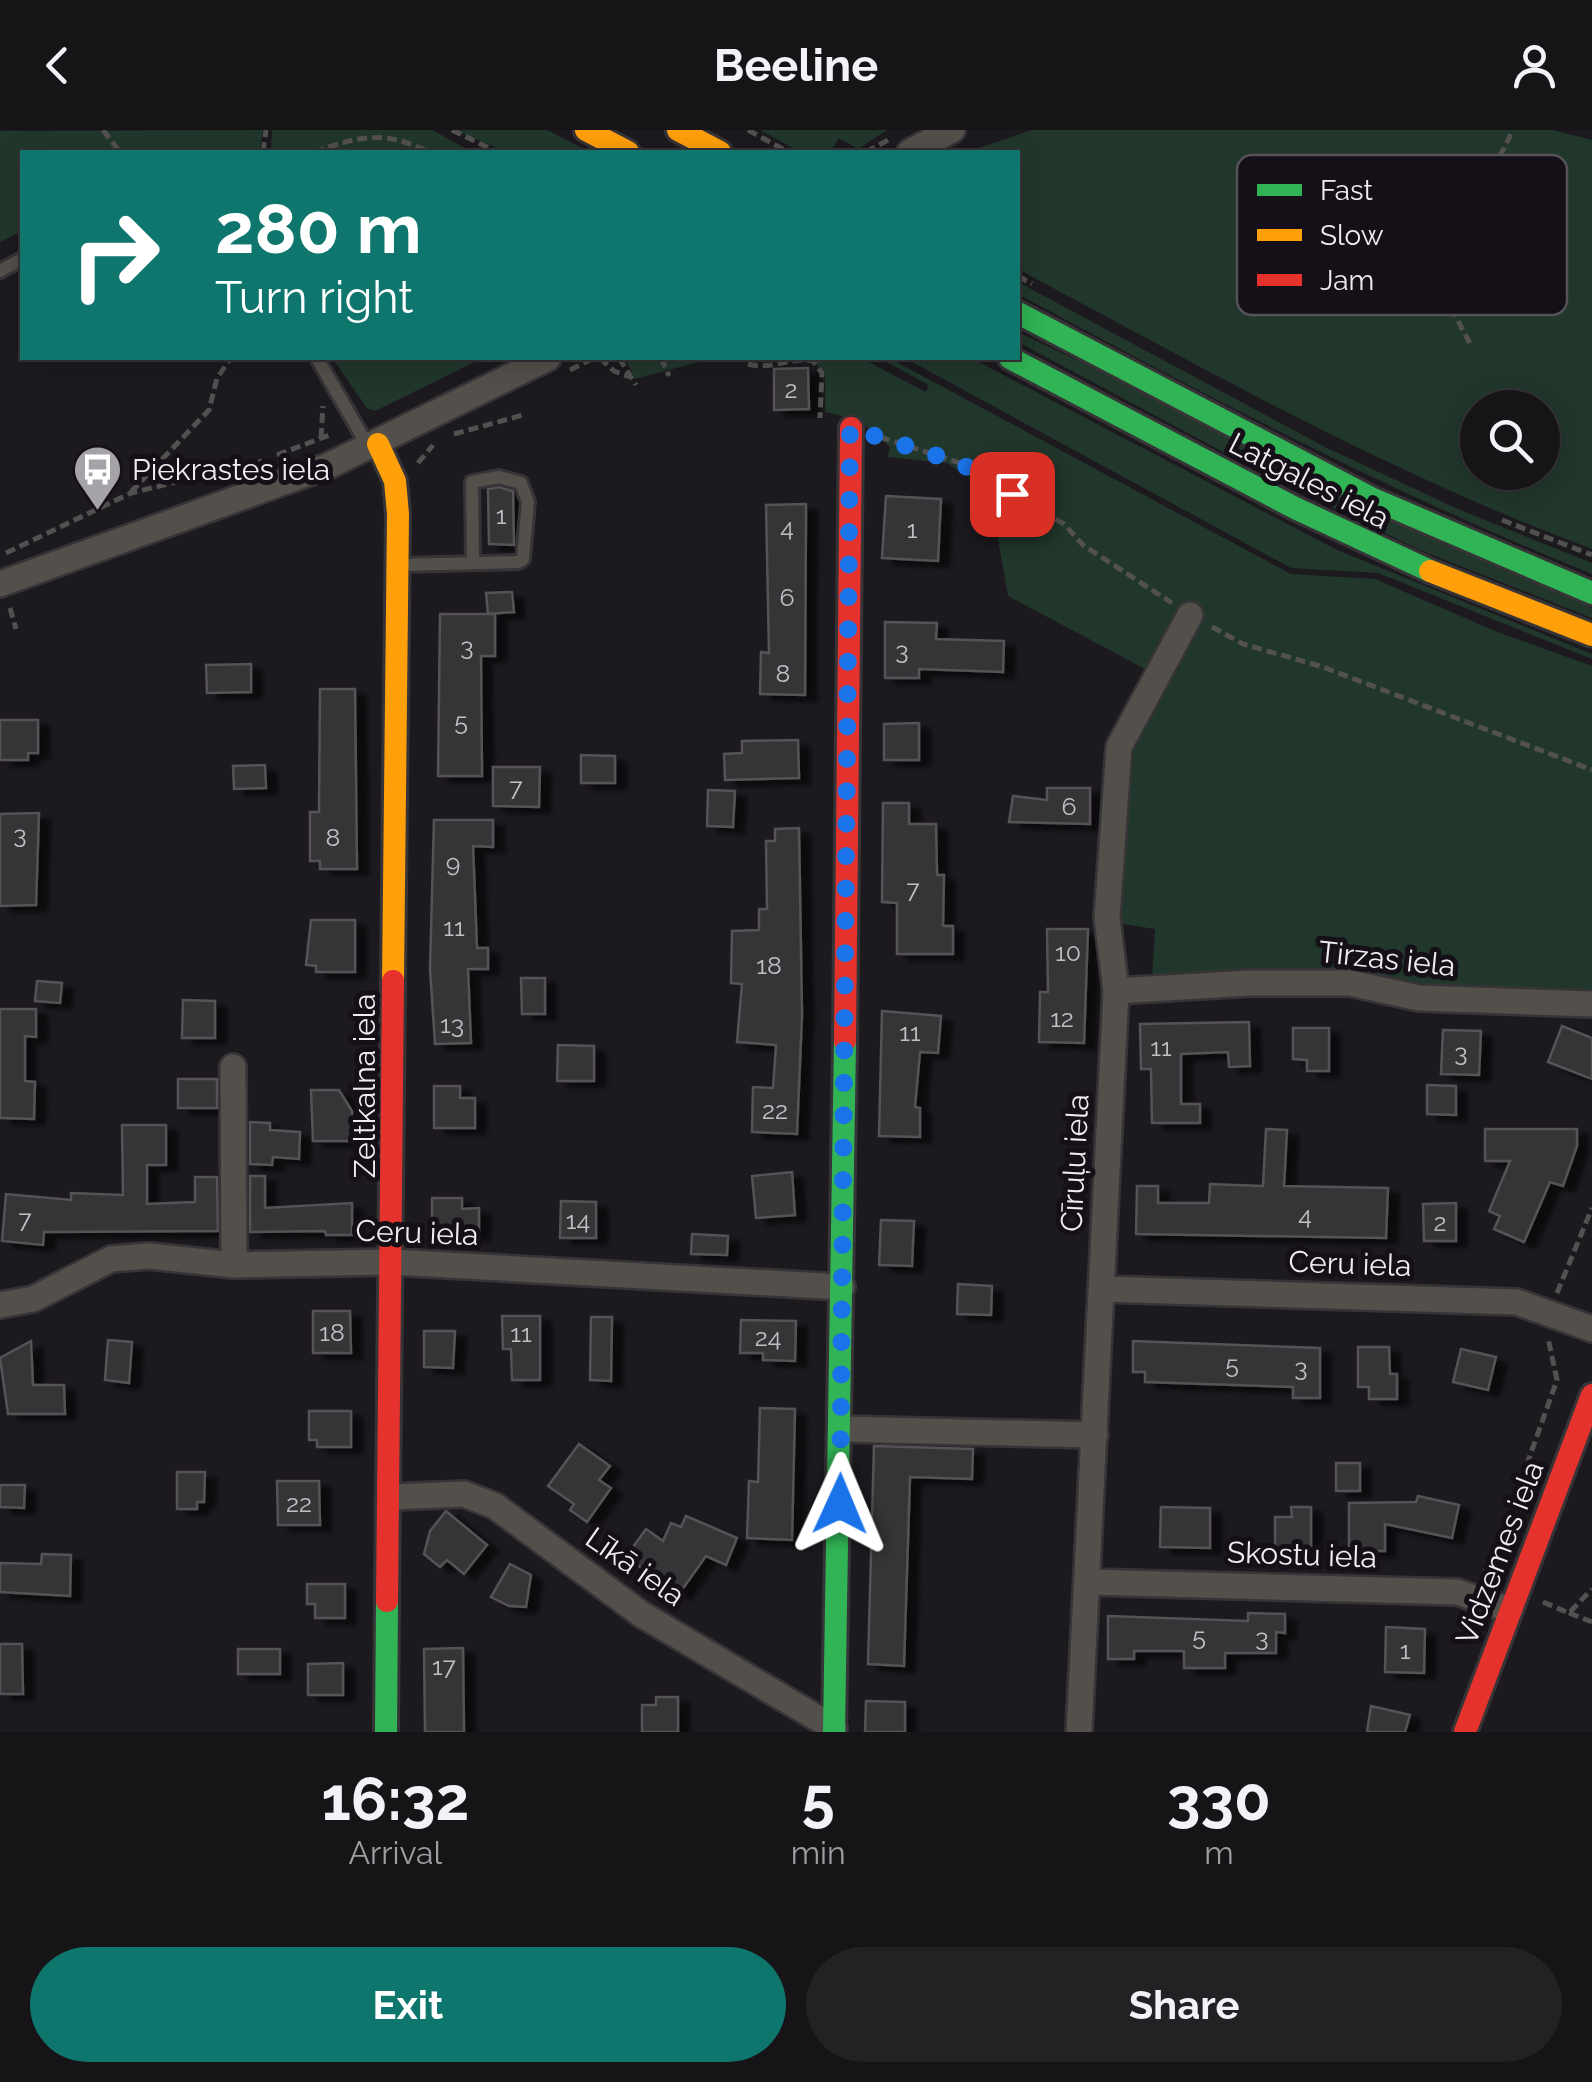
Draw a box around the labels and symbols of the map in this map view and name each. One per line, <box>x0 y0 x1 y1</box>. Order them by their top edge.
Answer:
legend <box>1237 155 1567 315</box>
text: Fast <box>1320 174 1373 207</box>
text: Slow <box>1320 219 1384 252</box>
text: Jam <box>1320 264 1374 297</box>
house number: 2 <box>784 374 798 404</box>
street label: Latgales iela <box>1223 425 1395 536</box>
bus stop icon: Piekrastes iela <box>71 444 123 512</box>
place label: Piekrastes iela <box>132 452 330 487</box>
pin <box>970 452 1055 537</box>
house number: 1 <box>496 500 507 530</box>
house number: 4 <box>780 512 794 542</box>
house number: 1 <box>907 514 918 544</box>
house number: 6 <box>779 582 795 612</box>
house number: 3 <box>460 631 474 661</box>
house number: 3 <box>895 635 909 665</box>
house number: 8 <box>776 658 790 688</box>
house number: 5 <box>454 706 468 736</box>
house number: 7 <box>509 772 523 802</box>
house number: 6 <box>1061 791 1077 821</box>
house number: 3 <box>13 819 27 849</box>
house number: 8 <box>326 822 340 852</box>
house number: 9 <box>446 848 460 878</box>
house number: 7 <box>906 874 920 904</box>
house number: 11 <box>443 912 465 942</box>
street label: Tirzas iela <box>1317 934 1457 983</box>
house number: 10 <box>1055 937 1081 967</box>
house number: 18 <box>756 950 782 980</box>
street label: Zeltkalna iela <box>347 994 382 1178</box>
house number: 12 <box>1050 1003 1074 1033</box>
house number: 13 <box>440 1009 464 1039</box>
house number: 11 <box>899 1017 921 1047</box>
house number: 11 <box>1150 1032 1172 1062</box>
house number: 3 <box>1454 1037 1468 1067</box>
street label: Cīruļu iela <box>1053 1093 1096 1233</box>
house number: 22 <box>762 1095 788 1125</box>
house number: 4 <box>1298 1200 1312 1230</box>
house number: 7 <box>18 1204 32 1234</box>
house number: 14 <box>566 1205 590 1235</box>
house number: 2 <box>1433 1207 1447 1237</box>
street label: Ceru iela <box>355 1213 479 1252</box>
street label: Ceru iela <box>1288 1244 1412 1283</box>
house number: 18 <box>319 1317 345 1347</box>
house number: 11 <box>510 1318 532 1348</box>
house number: 24 <box>755 1322 781 1352</box>
house number: 5 <box>1225 1349 1239 1379</box>
house number: 3 <box>1294 1352 1308 1382</box>
position arrow <box>788 1452 892 1556</box>
street label: Vidzemes iela <box>1449 1456 1551 1649</box>
house number: 22 <box>286 1488 312 1518</box>
street label: Līkā iela <box>579 1520 691 1613</box>
street label: Skostu iela <box>1227 1534 1377 1575</box>
house number: 5 <box>1192 1621 1206 1651</box>
house number: 3 <box>1255 1622 1269 1652</box>
house number: 1 <box>1400 1635 1411 1665</box>
house number: 17 <box>432 1651 457 1681</box>

